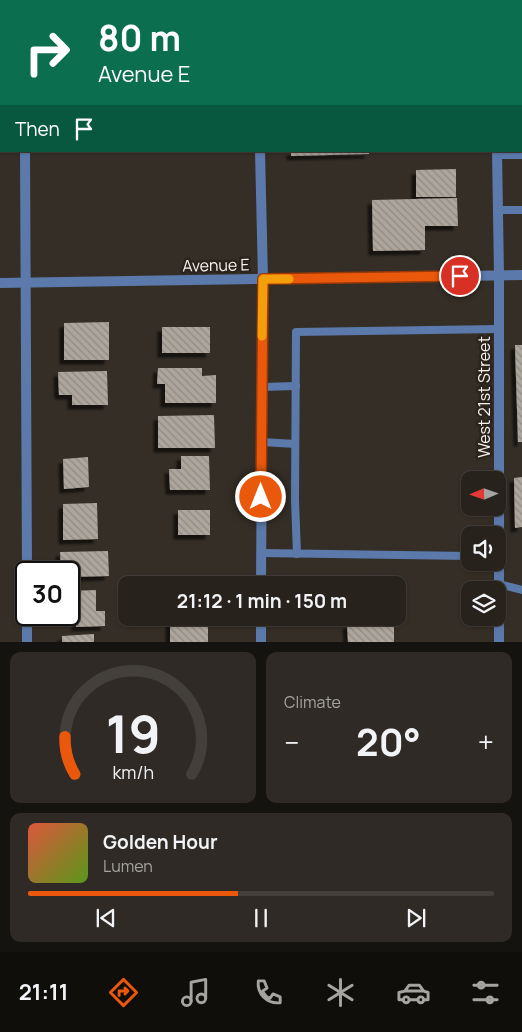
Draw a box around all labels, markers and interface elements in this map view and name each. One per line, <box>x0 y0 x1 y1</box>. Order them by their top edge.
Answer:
text: 80 m <box>98 14 181 62</box>
icon: right <box>15 20 80 85</box>
text: Avenue E <box>98 59 190 89</box>
icon: arrive <box>70 115 98 143</box>
text: Then <box>15 116 60 142</box>
street label: Avenue E <box>182 253 250 277</box>
pin <box>439 255 481 297</box>
icon: arrive <box>446 262 474 290</box>
street label: West 21st Street <box>473 336 495 458</box>
position arrow <box>234 470 286 522</box>
north arrow <box>461 471 506 516</box>
map controls <box>461 471 506 626</box>
button: sound <box>461 526 506 571</box>
speed limit sign: 30 <box>15 561 80 626</box>
button: layers <box>461 581 506 626</box>
text: 21:12 · 1 min · 150 m <box>177 588 347 614</box>
text: Climate <box>284 691 341 713</box>
text: 19 <box>105 698 161 769</box>
text: 20° <box>356 715 421 767</box>
text: − <box>284 723 299 761</box>
text: + <box>478 723 494 761</box>
text: km/h <box>112 760 154 784</box>
text: Golden Hour <box>103 829 217 855</box>
text: Lumen <box>103 855 153 877</box>
icon: previous <box>92 904 120 932</box>
icon: pause <box>247 904 275 932</box>
icon: next <box>402 904 430 932</box>
icon: directions <box>106 975 141 1010</box>
icon: music <box>178 975 213 1010</box>
icon: phone <box>251 975 286 1010</box>
icon: climate <box>323 975 358 1010</box>
icon: car <box>396 975 431 1010</box>
icon: filters <box>468 975 503 1010</box>
text: 21:11 <box>19 977 68 1007</box>

